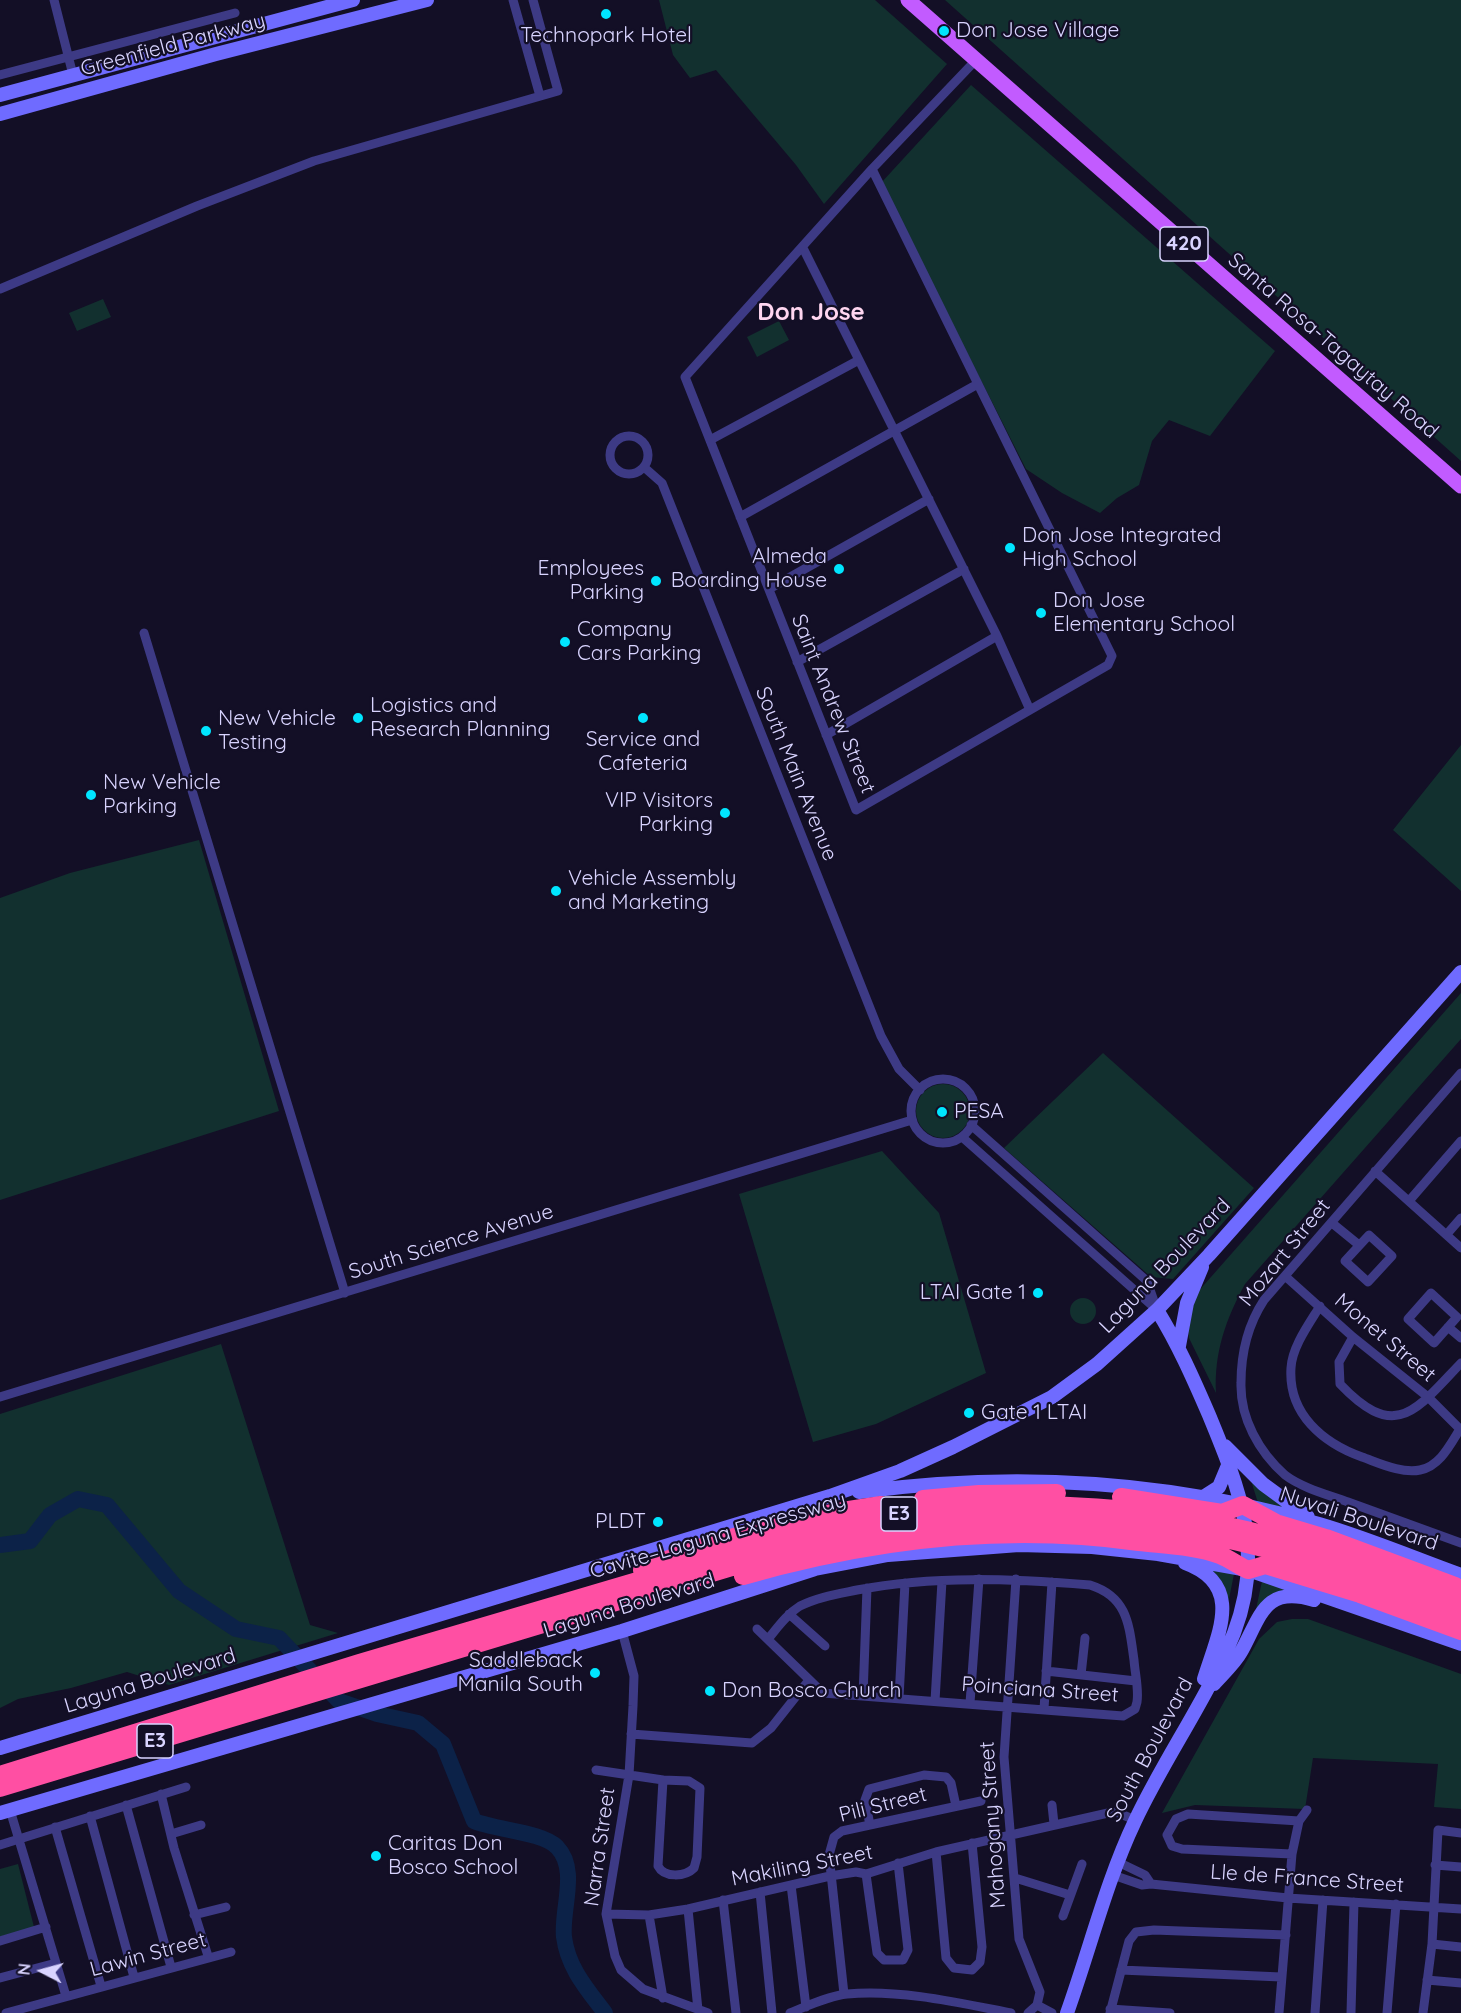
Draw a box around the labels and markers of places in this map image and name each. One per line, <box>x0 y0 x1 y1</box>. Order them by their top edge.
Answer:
marker: Technopark Hotel <box>599 7 613 21</box>
place label: Don Jose Village <box>956 18 1119 44</box>
place label: Technopark Hotel <box>520 23 692 49</box>
marker: Don Jose Village <box>937 24 951 38</box>
place label: Don Jose Integrated High School <box>1022 523 1221 573</box>
marker: Don Jose Integrated High School <box>1003 541 1017 555</box>
place label: Almeda Boarding House <box>671 544 827 594</box>
place label: Employees Parking <box>537 556 644 606</box>
marker: Almeda Boarding House <box>832 562 846 576</box>
marker: Employees Parking <box>649 574 663 588</box>
place label: Don Jose Elementary School <box>1053 588 1235 638</box>
marker: Don Jose Elementary School <box>1034 606 1048 620</box>
place label: Company Cars Parking <box>577 617 701 667</box>
marker: Company Cars Parking <box>558 635 572 649</box>
place label: Logistics and Research Planning <box>370 693 551 743</box>
place label: New Vehicle Testing <box>218 706 336 756</box>
marker: Logistics and Research Planning <box>351 711 365 725</box>
marker: Service and Cafeteria <box>636 711 650 725</box>
marker: New Vehicle Testing <box>199 724 213 738</box>
place label: Service and Cafeteria <box>586 727 700 777</box>
place label: New Vehicle Parking <box>103 770 221 820</box>
marker: New Vehicle Parking <box>84 788 98 802</box>
place label: VIP Visitors Parking <box>605 788 713 838</box>
marker: VIP Visitors Parking <box>718 806 732 820</box>
place label: Vehicle Assembly and Marketing <box>568 866 736 916</box>
marker: Vehicle Assembly and Marketing <box>549 884 563 898</box>
place label: PESA <box>954 1099 1004 1125</box>
marker: PESA <box>935 1105 949 1119</box>
place label: LTAI Gate 1 <box>920 1280 1026 1306</box>
marker: LTAI Gate 1 <box>1031 1286 1045 1300</box>
place label: Gate 1 LTAI <box>981 1400 1087 1426</box>
marker: Gate 1 LTAI <box>962 1406 976 1420</box>
place label: PLDT <box>595 1509 646 1535</box>
marker: PLDT <box>651 1515 665 1529</box>
place label: Saddleback Manila South <box>458 1648 583 1698</box>
marker: Saddleback Manila South <box>588 1666 602 1680</box>
place label: Don Bosco Church <box>722 1678 901 1704</box>
marker: Don Bosco Church <box>703 1684 717 1698</box>
place label: Caritas Don Bosco School <box>388 1831 518 1881</box>
marker: Caritas Don Bosco School <box>369 1849 383 1863</box>

